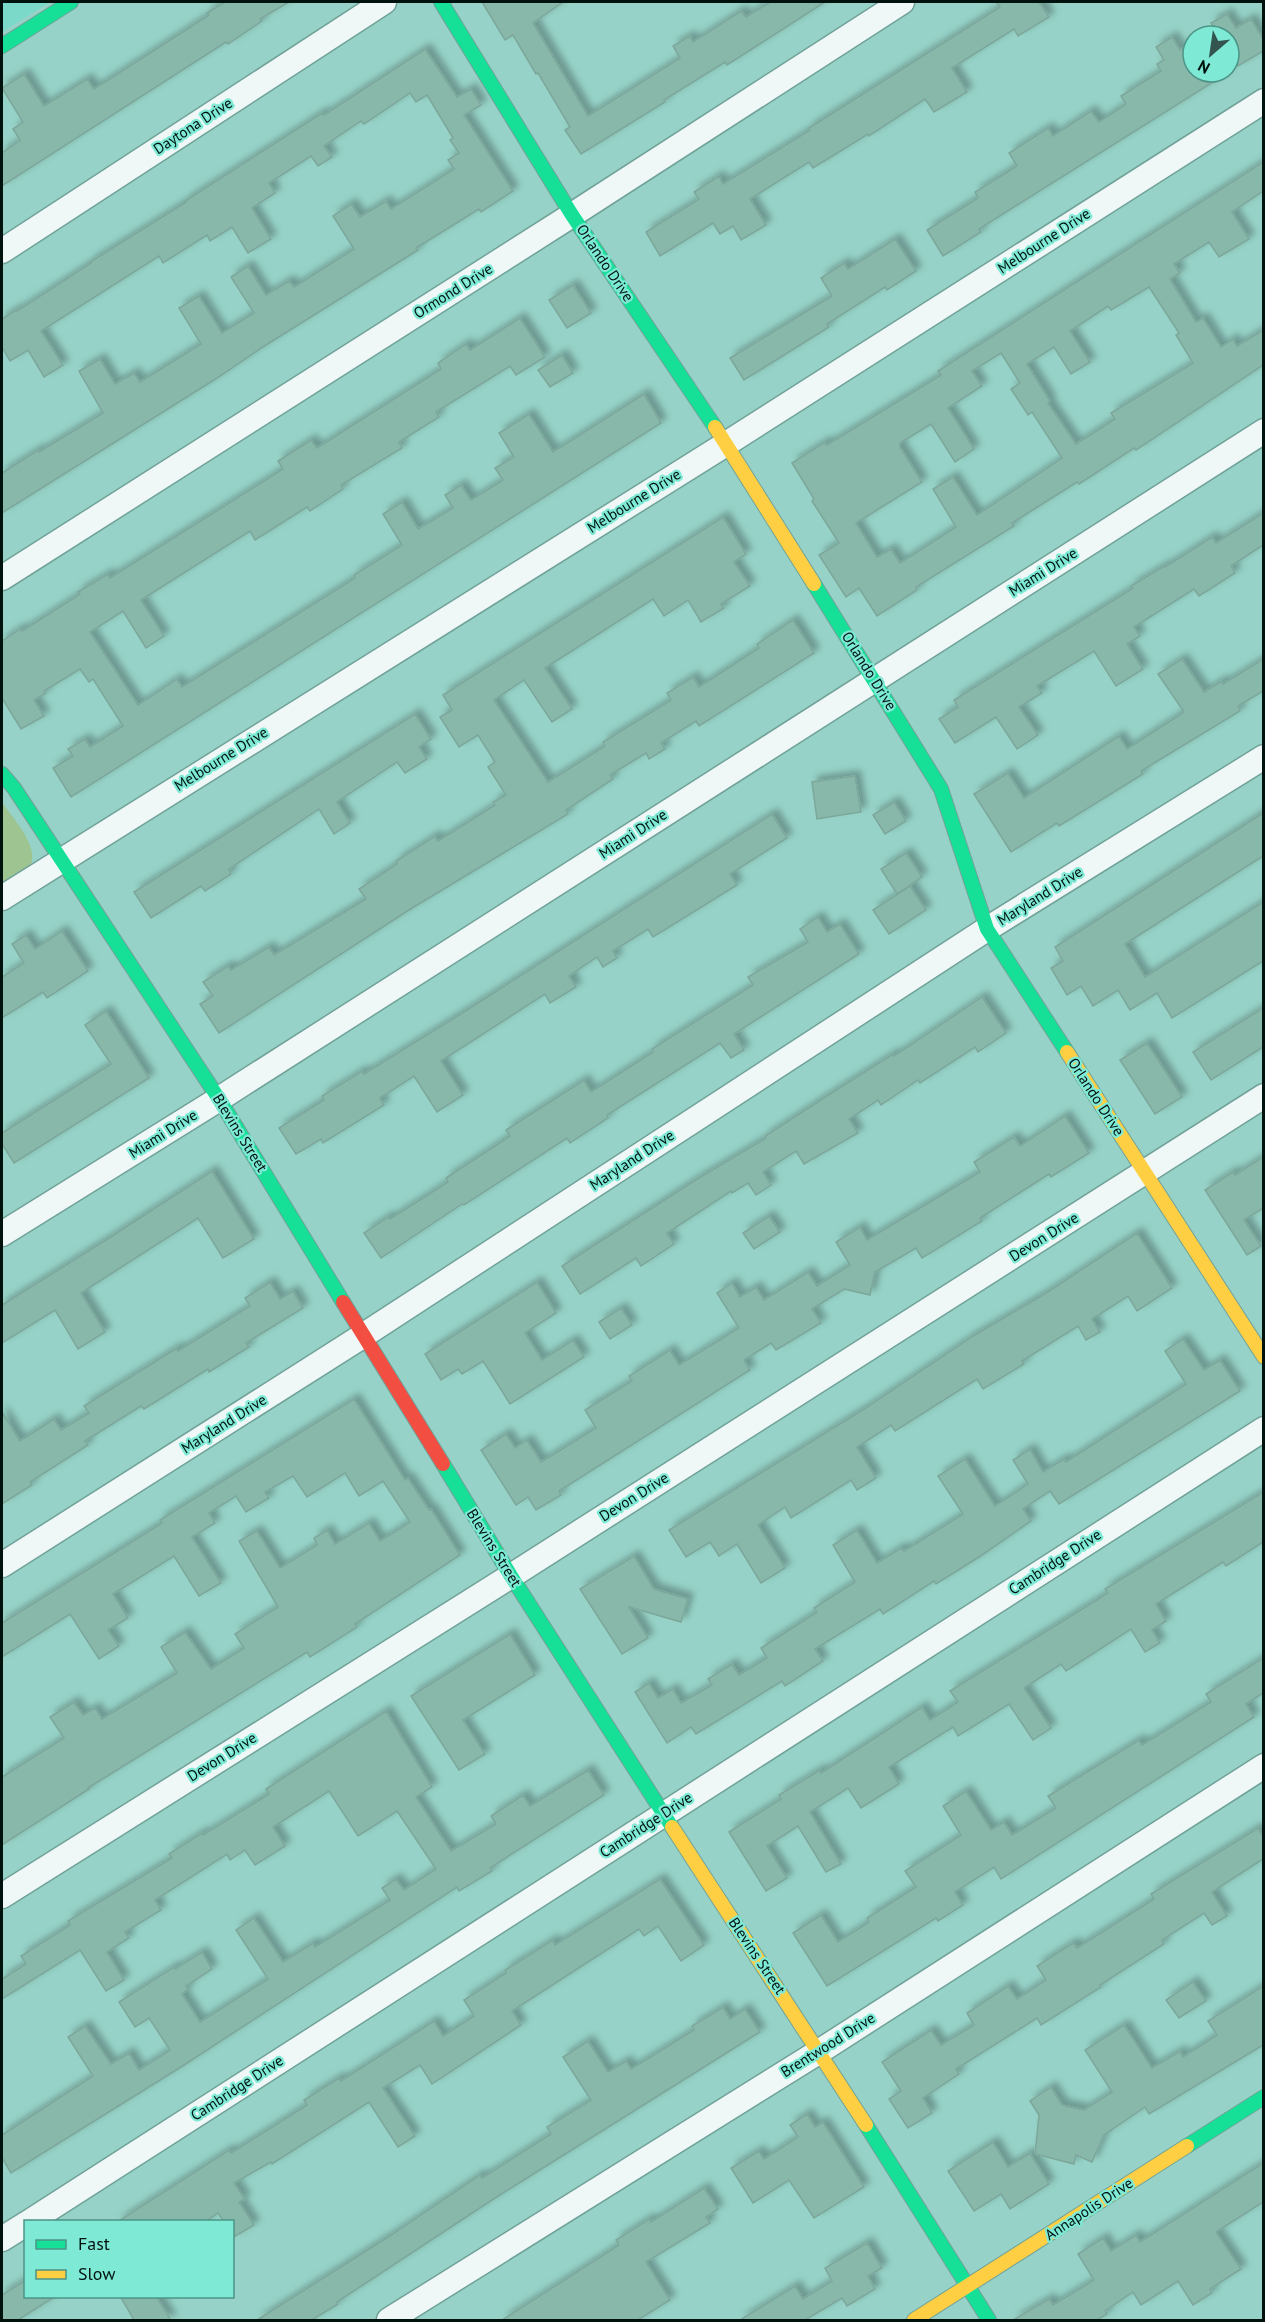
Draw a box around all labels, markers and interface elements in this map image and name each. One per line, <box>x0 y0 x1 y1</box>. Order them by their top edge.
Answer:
north arrow <box>1181 24 1241 84</box>
text: N <box>1194 56 1213 78</box>
street label: Daytona Drive <box>150 93 236 158</box>
street label: Melbourne Drive <box>994 204 1094 278</box>
street label: Orlando Drive <box>573 220 638 305</box>
street label: Ormond Drive <box>410 259 496 322</box>
street label: Melbourne Drive <box>583 464 684 537</box>
street label: Miami Drive <box>1005 543 1080 600</box>
street label: Orlando Drive <box>838 628 901 714</box>
street label: Melbourne Drive <box>170 722 271 795</box>
street label: Miami Drive <box>595 805 670 863</box>
street label: Maryland Drive <box>994 862 1086 929</box>
street label: Orlando Drive <box>1064 1054 1129 1139</box>
street label: Blevins Street <box>209 1090 272 1175</box>
street label: Miami Drive <box>125 1105 200 1162</box>
street label: Maryland Drive <box>586 1125 678 1194</box>
street label: Devon Drive <box>1006 1208 1082 1265</box>
street label: Maryland Drive <box>178 1390 270 1457</box>
street label: Devon Drive <box>596 1468 672 1525</box>
street label: Blevins Street <box>463 1505 526 1590</box>
street label: Cambridge Drive <box>1005 1525 1105 1599</box>
street label: Devon Drive <box>184 1728 260 1785</box>
street label: Cambridge Drive <box>596 1788 696 1862</box>
street label: Blevins Street <box>725 1914 790 1998</box>
street label: Brentwood Drive <box>777 2008 878 2081</box>
street label: Cambridge Drive <box>187 2051 287 2125</box>
street label: Annapolis Drive <box>1041 2173 1136 2244</box>
legend <box>24 2220 234 2298</box>
text: Fast <box>78 2232 110 2255</box>
text: Slow <box>78 2262 116 2285</box>

